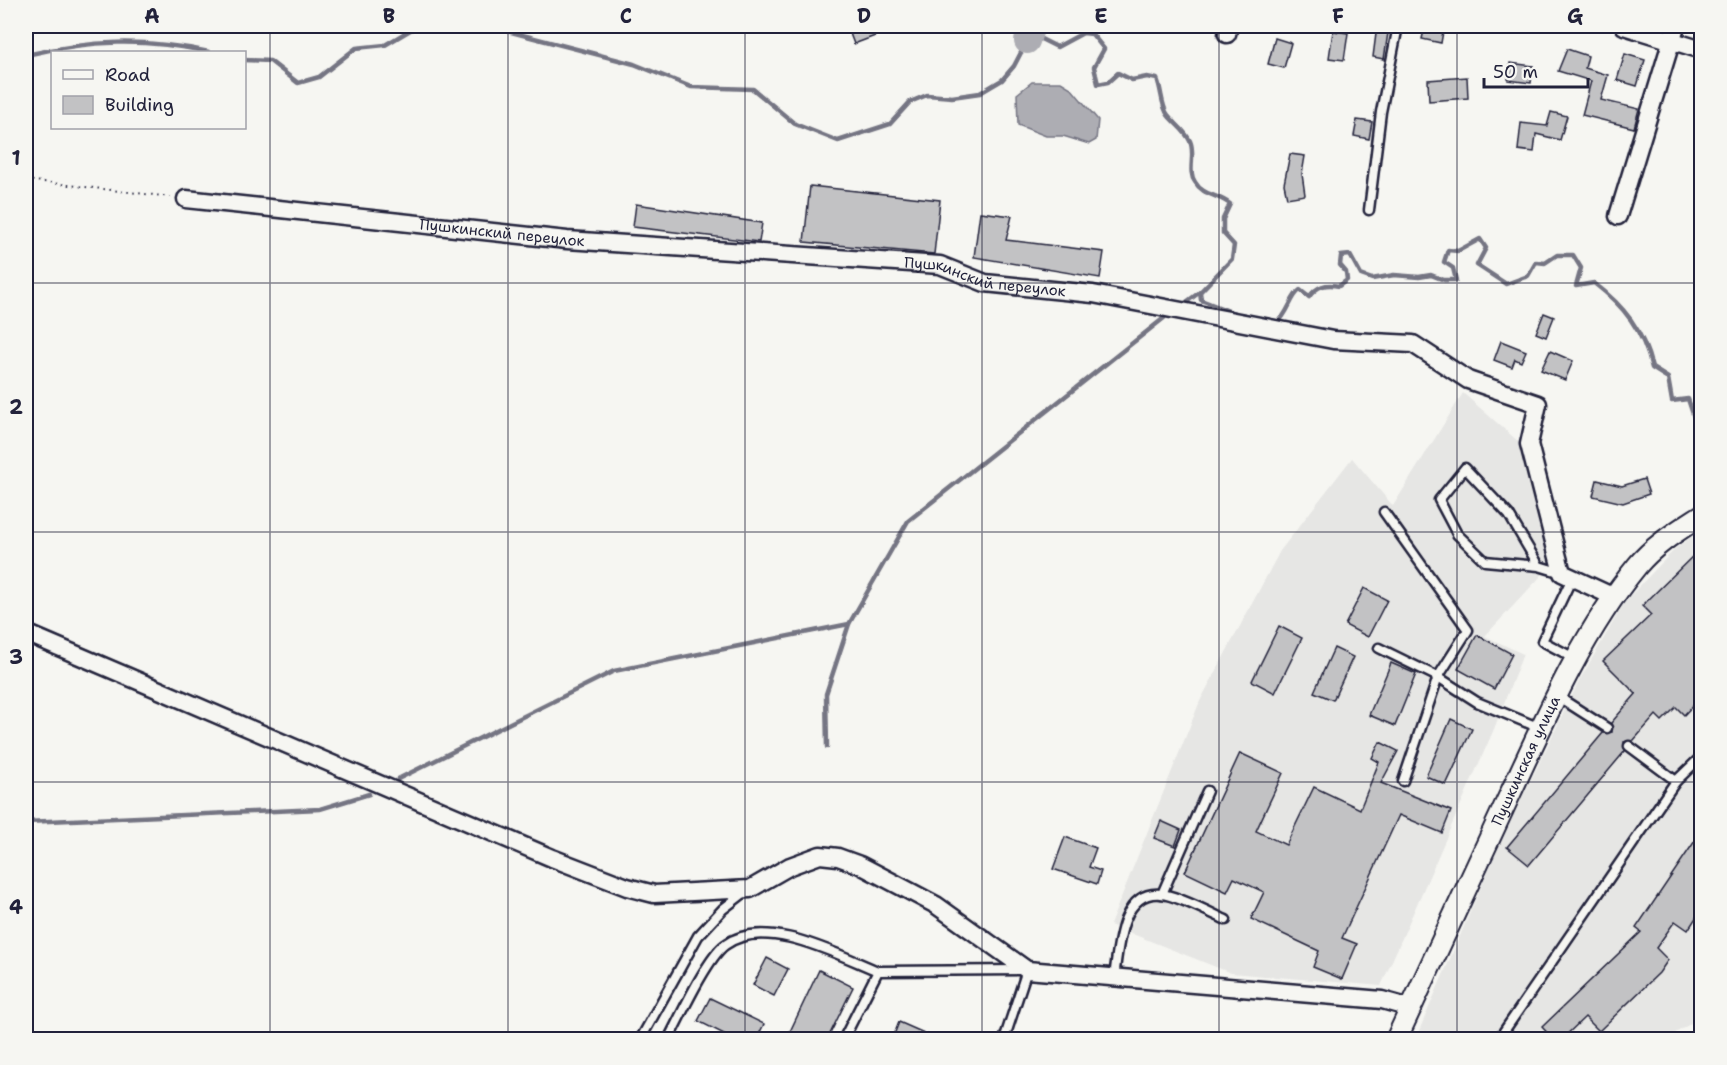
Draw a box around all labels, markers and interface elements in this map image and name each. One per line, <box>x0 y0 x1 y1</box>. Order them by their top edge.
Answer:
text: A <box>144 3 160 29</box>
text: B <box>383 3 395 29</box>
text: C <box>620 3 632 29</box>
text: D <box>857 3 871 29</box>
text: E <box>1094 3 1108 29</box>
text: F <box>1332 3 1344 29</box>
text: G <box>1567 3 1583 29</box>
legend <box>51 51 246 129</box>
scale bar <box>1484 51 1588 89</box>
text: 50 m <box>1493 60 1538 84</box>
text: Road <box>105 63 150 87</box>
text: Building <box>105 93 174 117</box>
text: 1 <box>11 145 21 171</box>
street label: Пушкинский переулок <box>419 214 585 251</box>
street label: Пушкинский переулок <box>904 253 1067 301</box>
text: 2 <box>9 394 23 420</box>
text: 3 <box>9 644 23 670</box>
street label: Пушкинская улица <box>1487 692 1565 829</box>
text: 4 <box>9 894 23 920</box>

